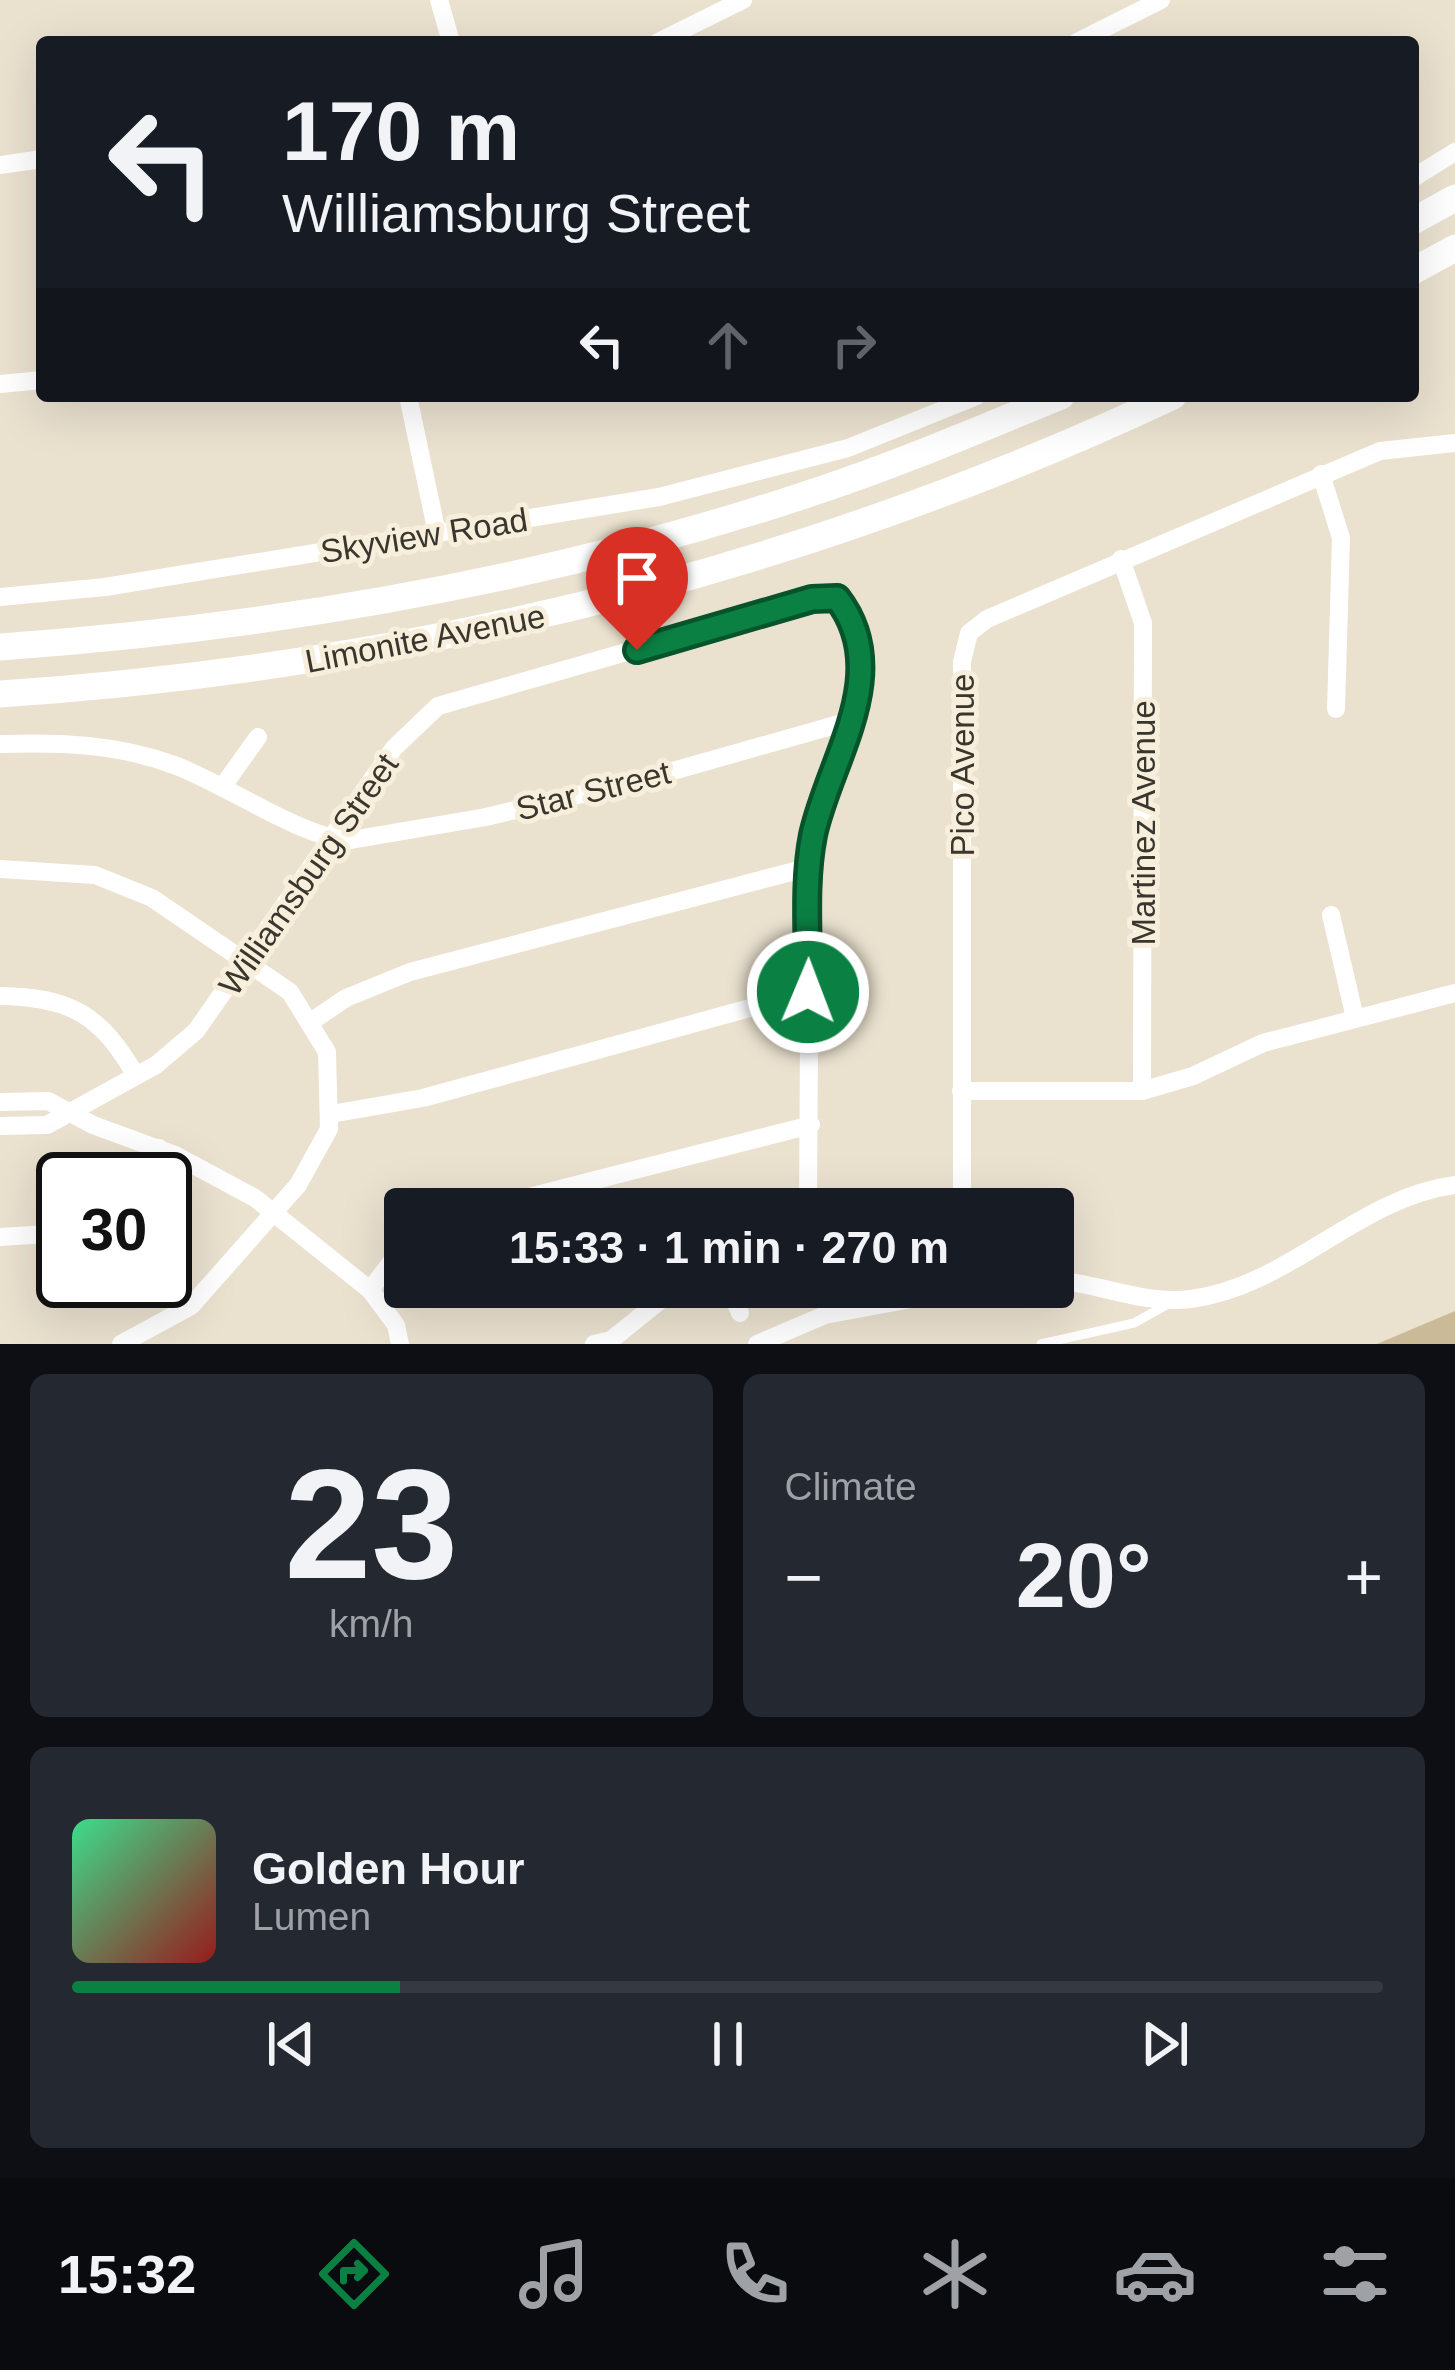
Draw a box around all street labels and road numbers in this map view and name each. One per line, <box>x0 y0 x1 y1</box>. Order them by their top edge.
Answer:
street label: Skyview Road <box>318 501 530 570</box>
street label: Limonite Avenue <box>302 597 548 680</box>
street label: Pico Avenue <box>944 674 981 856</box>
street label: Martinez Avenue <box>1125 700 1162 946</box>
street label: Williamsburg Street <box>211 747 406 1002</box>
street label: Star Street <box>512 753 674 828</box>

